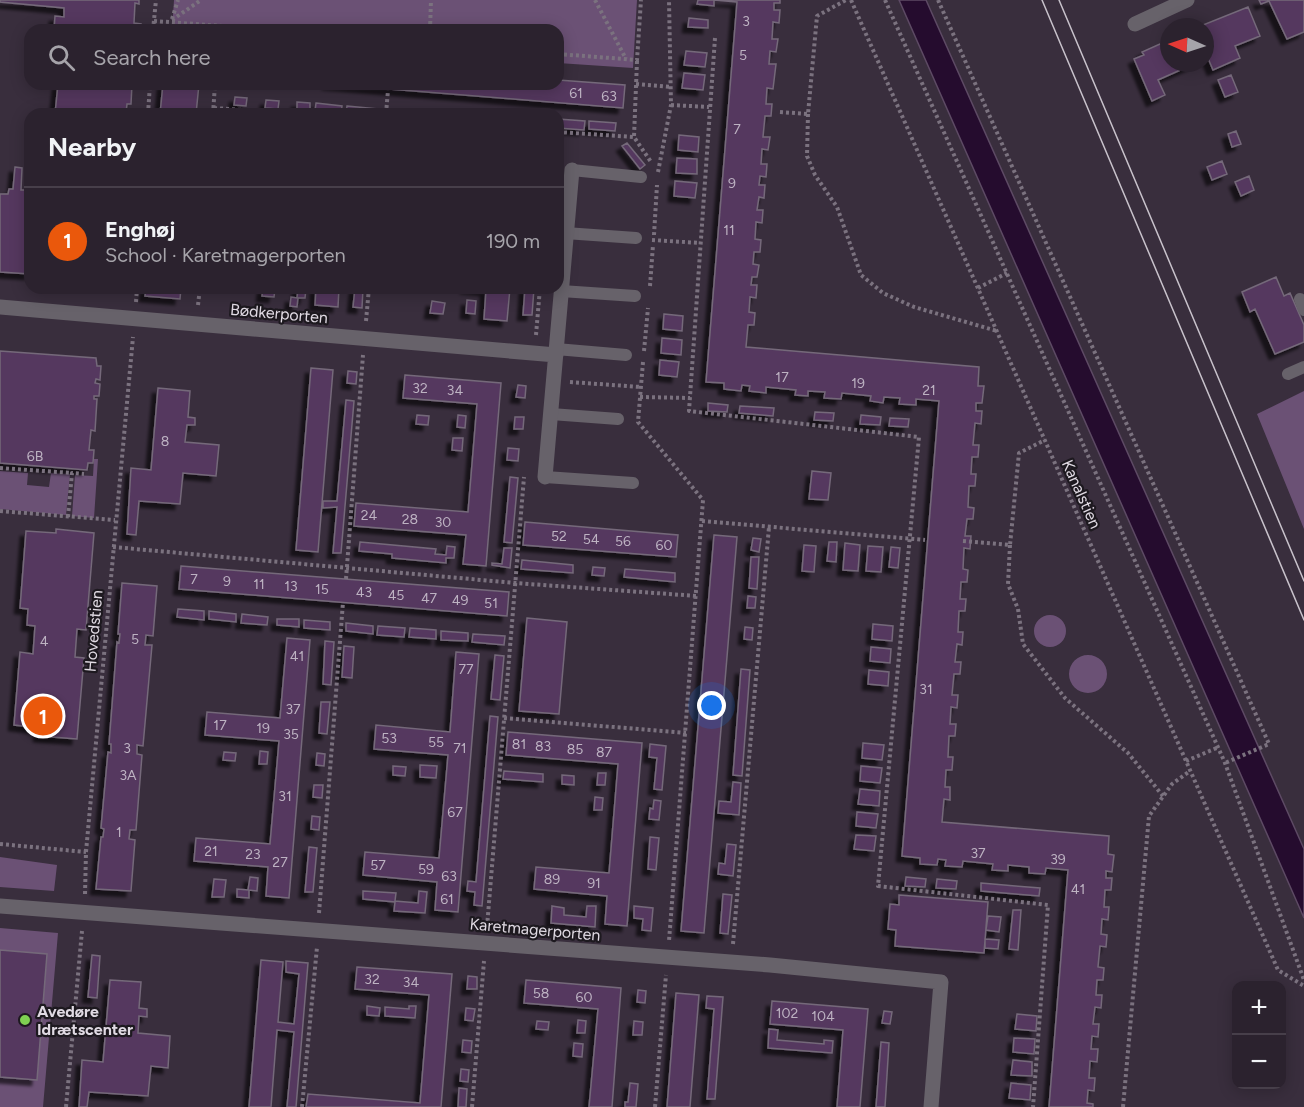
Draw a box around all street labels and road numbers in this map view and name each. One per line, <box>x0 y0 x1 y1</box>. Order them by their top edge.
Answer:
street label: Bødkerporten <box>229 300 329 327</box>
street label: Kanalstien <box>1058 457 1105 532</box>
street label: Hovedstien <box>80 589 107 673</box>
street label: Karetmagerporten <box>469 914 601 945</box>

